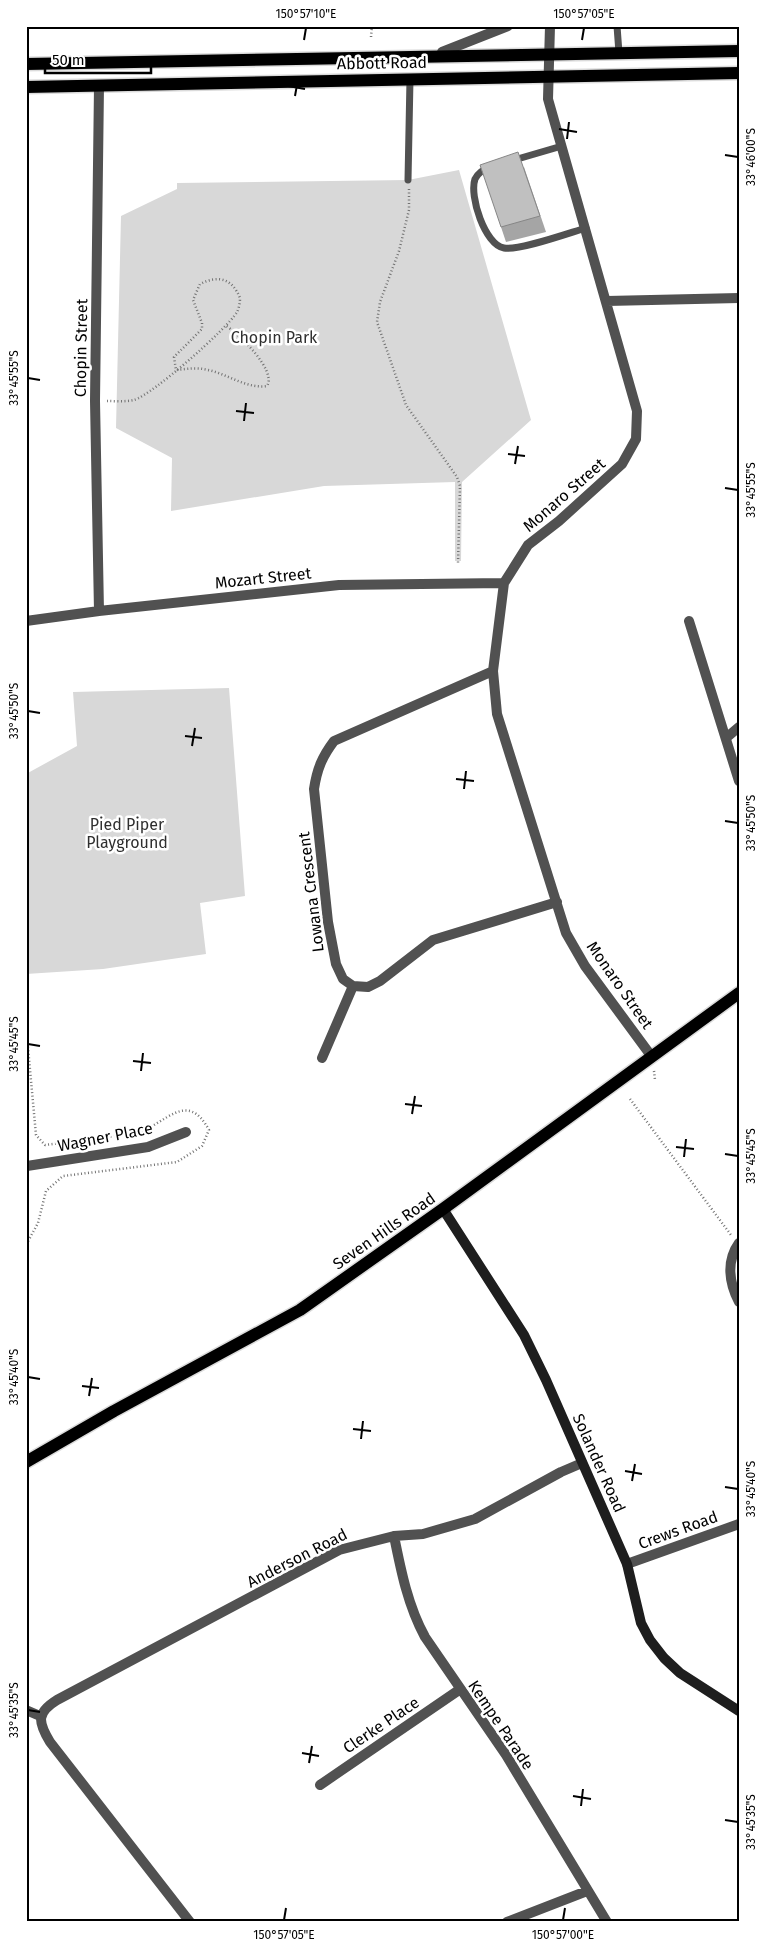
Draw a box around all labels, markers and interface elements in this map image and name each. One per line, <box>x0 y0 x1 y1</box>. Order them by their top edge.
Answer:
text: 150°57'10"E <box>276 7 336 21</box>
text: 150°57'05"E <box>553 7 615 21</box>
scale bar <box>45 42 151 74</box>
text: 50 m <box>52 51 85 69</box>
street label: Abbott Road <box>337 53 427 73</box>
text: 33°46'00"S <box>744 128 758 186</box>
street label: Chopin Street <box>71 298 91 397</box>
park label: Chopin Park <box>231 328 318 347</box>
text: 33°45'55"S <box>7 350 21 406</box>
street label: Monaro Street <box>519 454 609 536</box>
text: 33°45'55"S <box>744 462 758 518</box>
street label: Mozart Street <box>214 563 312 593</box>
text: 33°45'50"S <box>7 682 21 739</box>
text: 33°45'50"S <box>744 794 758 851</box>
park label: Pied Piper Playground <box>86 815 168 852</box>
street label: Lowana Crescent <box>294 831 328 953</box>
street label: Monaro Street <box>583 938 657 1033</box>
text: 33°45'45"S <box>7 1016 21 1072</box>
street label: Wagner Place <box>56 1118 154 1156</box>
text: 33°45'45"S <box>744 1128 758 1184</box>
street label: Seven Hills Road <box>329 1189 439 1273</box>
text: 33°45'40"S <box>7 1348 21 1405</box>
street label: Solander Road <box>569 1411 629 1515</box>
text: 33°45'40"S <box>744 1460 758 1517</box>
street label: Crews Road <box>636 1507 720 1553</box>
street label: Anderson Road <box>244 1525 350 1591</box>
street label: Kempe Parade <box>464 1677 538 1773</box>
text: 33°45'35"S <box>7 1682 21 1738</box>
street label: Clerke Place <box>339 1693 423 1757</box>
text: 33°45'35"S <box>744 1794 758 1850</box>
text: 150°57'05"E <box>253 1928 315 1942</box>
text: 150°57'00"E <box>532 1928 594 1942</box>

